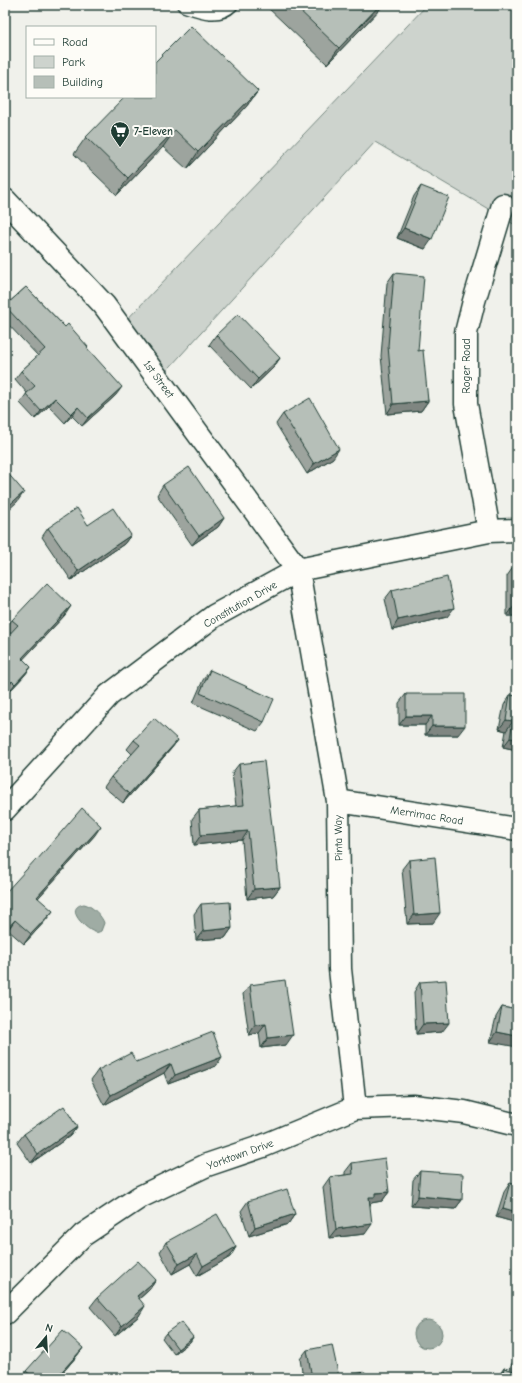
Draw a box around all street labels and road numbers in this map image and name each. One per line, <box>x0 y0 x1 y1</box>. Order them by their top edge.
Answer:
street label: Roger Road <box>460 338 473 394</box>
street label: 1st Street <box>141 358 177 401</box>
street label: Constitution Drive <box>201 578 280 631</box>
street label: Merrimac Road <box>390 803 464 828</box>
street label: Pinta Way <box>332 815 345 861</box>
street label: Yorktown Drive <box>205 1136 276 1173</box>

